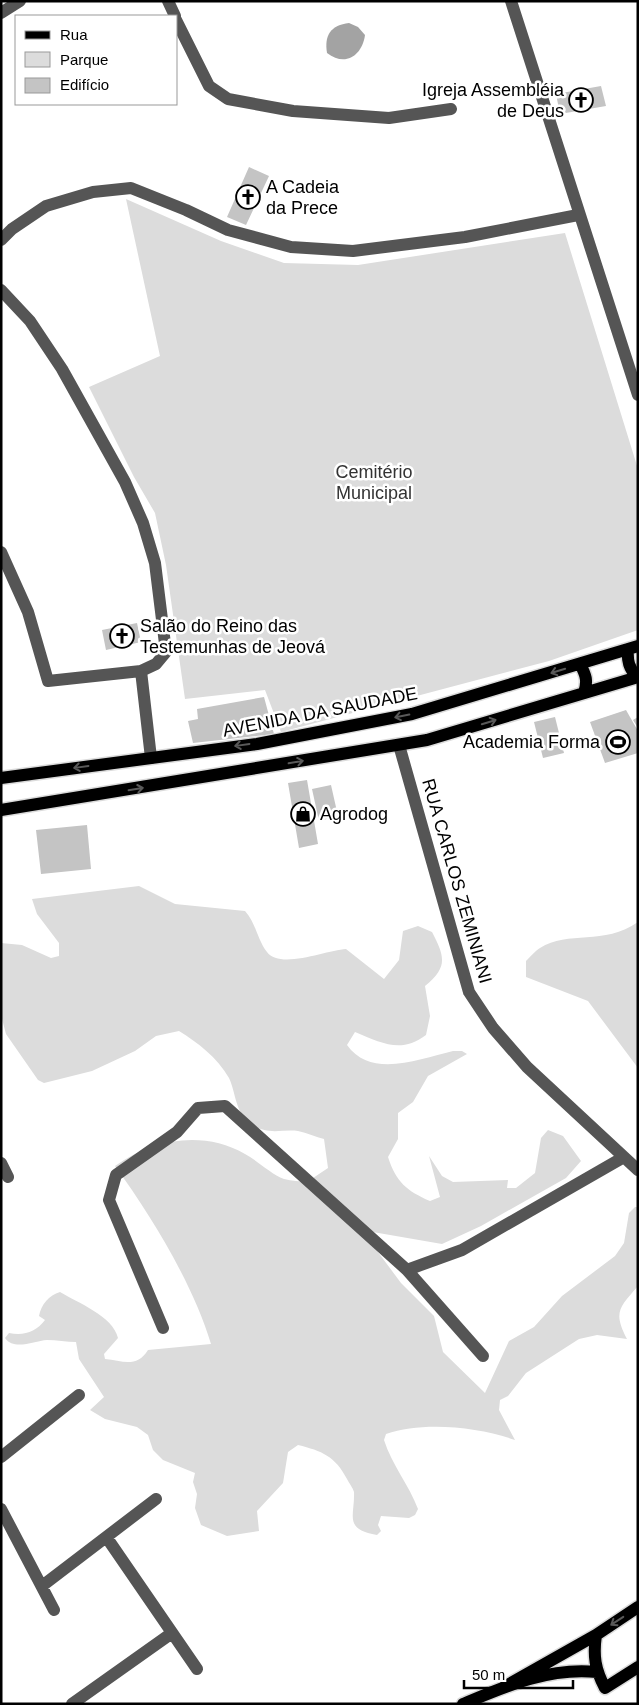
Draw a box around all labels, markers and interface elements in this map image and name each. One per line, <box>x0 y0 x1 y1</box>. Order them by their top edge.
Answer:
legend <box>15 15 178 105</box>
text: Rua <box>60 26 88 43</box>
text: Parque <box>60 51 108 68</box>
text: Edifício <box>60 76 109 93</box>
place label: Igreja Assembléia de Deus <box>422 80 565 121</box>
church icon: Igreja Assembléia de Deus <box>568 87 594 113</box>
place label: A Cadeia da Prece <box>266 177 340 218</box>
church icon: A Cadeia da Prece <box>235 184 261 210</box>
park label: Cemitério Municipal <box>335 462 413 503</box>
place label: Salão do Reino das Testemunhas de Jeová <box>140 616 326 657</box>
church icon: Salão do Reino das Testemunhas de Jeová <box>109 623 135 649</box>
one-way arrow <box>550 667 566 677</box>
street label: AVENIDA DA SAUDADE <box>221 683 419 741</box>
one-way arrow <box>394 712 410 722</box>
one-way arrow <box>481 716 497 726</box>
sports icon: Academia Forma <box>605 729 631 755</box>
place label: Academia Forma <box>463 732 601 752</box>
one-way arrow <box>234 741 250 751</box>
one-way arrow <box>288 757 304 767</box>
one-way arrow <box>73 762 89 772</box>
street label: RUA CARLOS ZEMINIANI <box>418 776 496 986</box>
one-way arrow <box>127 784 143 794</box>
shop icon: Agrodog <box>290 801 316 827</box>
place label: Agrodog <box>320 804 388 824</box>
one-way arrow <box>610 1616 624 1626</box>
scale bar <box>464 1658 573 1690</box>
text: 50 m <box>472 1666 505 1683</box>

